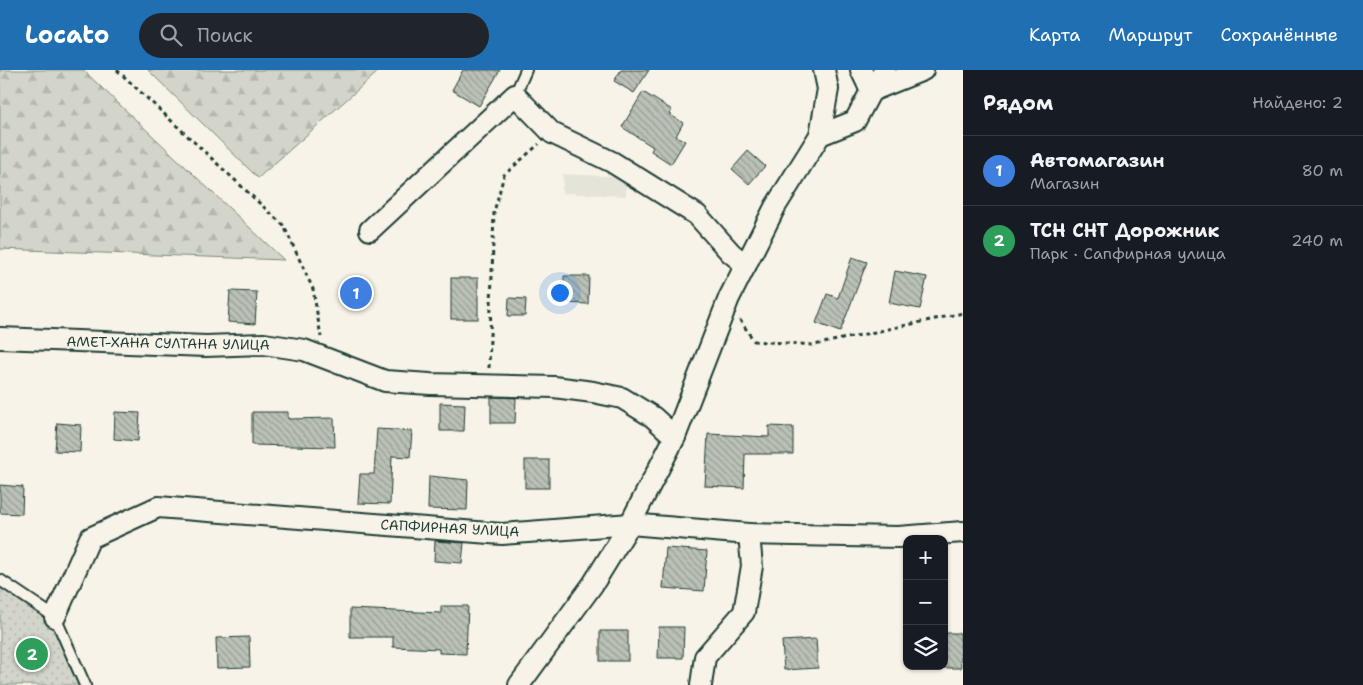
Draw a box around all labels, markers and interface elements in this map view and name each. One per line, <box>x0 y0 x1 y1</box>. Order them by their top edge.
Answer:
search box <box>139 13 489 58</box>
text: Locato <box>25 19 109 51</box>
icon: search <box>157 21 185 49</box>
text: Поиск <box>197 23 253 48</box>
text: Карта <box>1029 23 1080 47</box>
text: Маршрут <box>1108 23 1192 47</box>
text: Сохранённые <box>1220 23 1338 47</box>
text: Рядом <box>983 89 1053 117</box>
text: Найдено: 2 <box>1252 92 1343 113</box>
text: Автомагазин <box>1030 148 1165 173</box>
text: 1 <box>995 160 1003 181</box>
text: 80 m <box>1302 160 1343 181</box>
text: Магазин <box>1030 173 1099 194</box>
text: ТСН СНТ Дорожник <box>1030 218 1219 243</box>
text: 2 <box>993 230 1005 251</box>
text: 240 m <box>1291 230 1343 251</box>
text: Парк · Сапфирная улица <box>1030 243 1226 264</box>
pin: 1 <box>340 274 372 312</box>
your location <box>547 280 573 306</box>
street label: АМЕТ-ХАНА СУЛТАНА УЛИЦА <box>66 332 270 354</box>
street label: САПФИРНАЯ УЛИЦА <box>380 515 520 541</box>
map controls <box>903 535 948 670</box>
button: + <box>903 535 948 580</box>
button: − <box>903 580 948 625</box>
button: layers <box>903 625 948 670</box>
pin: 2 <box>16 635 48 673</box>

